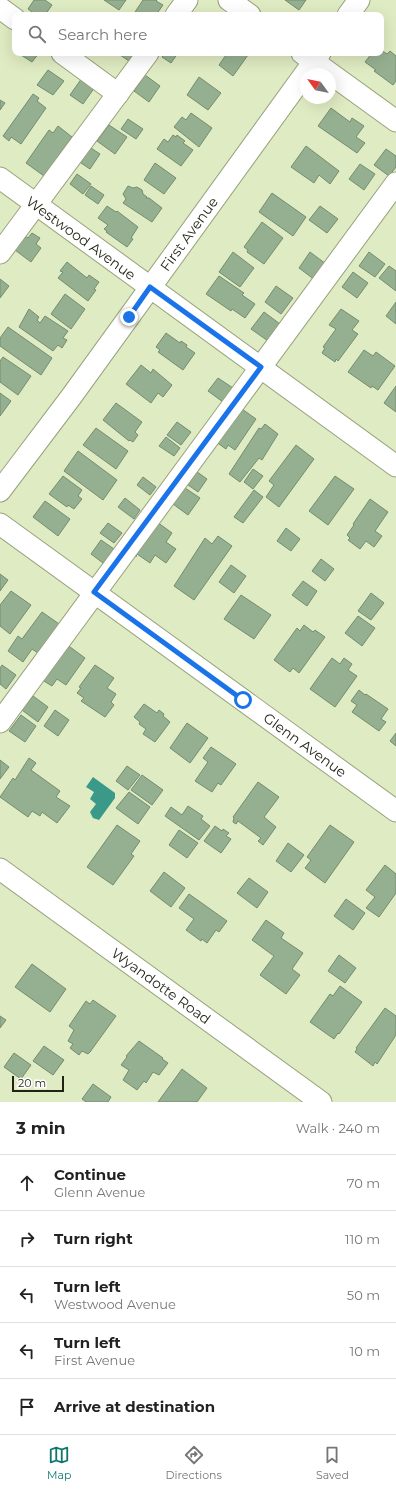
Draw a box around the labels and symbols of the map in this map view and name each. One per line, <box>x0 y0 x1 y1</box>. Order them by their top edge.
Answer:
north arrow <box>300 68 336 104</box>
street label: Westwood Avenue <box>23 192 139 284</box>
street label: First Avenue <box>156 193 222 275</box>
route end <box>120 308 138 326</box>
route start <box>234 691 252 709</box>
street label: Glenn Avenue <box>260 709 350 781</box>
street label: Wyandotte Road <box>108 944 214 1028</box>
scale bar <box>12 1074 64 1093</box>

